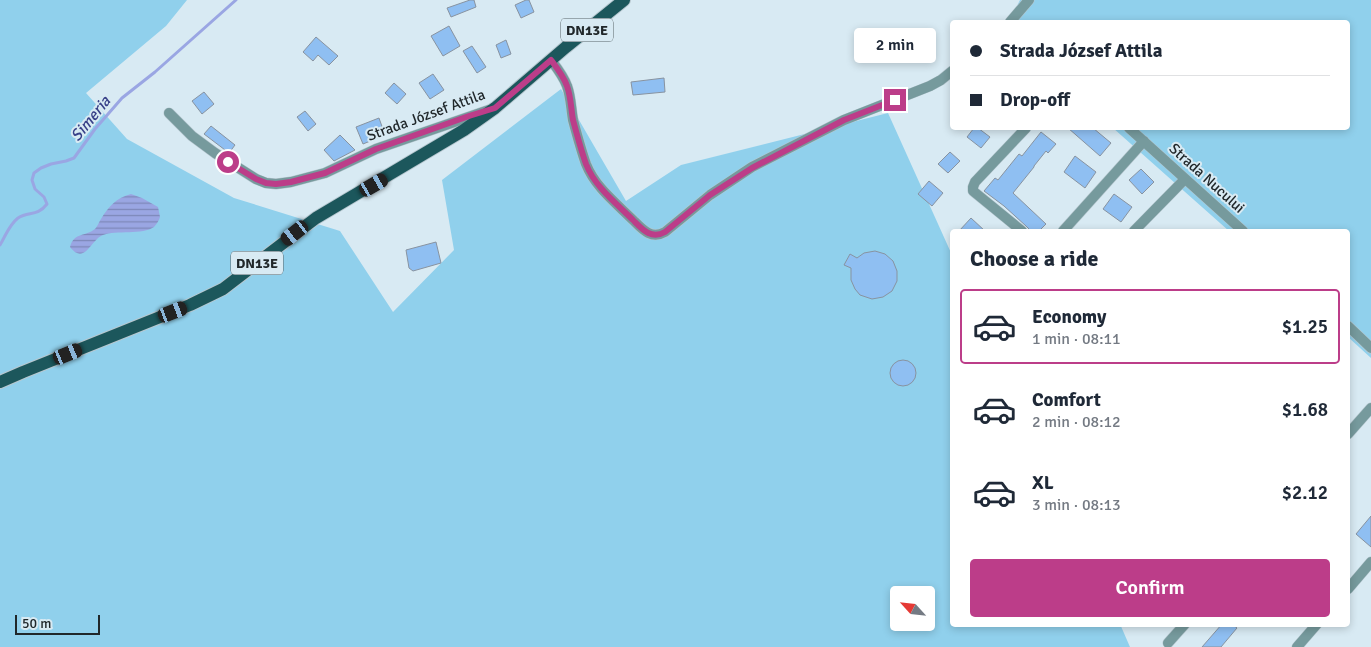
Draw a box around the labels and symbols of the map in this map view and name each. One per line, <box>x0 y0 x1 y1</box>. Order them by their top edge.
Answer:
road number: DN13E <box>561 18 613 42</box>
callout: 2 min <box>854 28 936 62</box>
street label: Strada József Attila <box>364 85 488 145</box>
route end <box>884 89 906 111</box>
water label: Simeria <box>66 91 116 145</box>
street label: Strada Nucului <box>1165 139 1249 217</box>
route start <box>217 151 239 173</box>
car <box>357 171 390 199</box>
car <box>278 218 311 248</box>
road number: DN13E <box>231 252 283 274</box>
car <box>156 300 189 324</box>
car <box>51 341 84 367</box>
north arrow <box>890 586 935 631</box>
scale bar <box>15 612 100 635</box>

